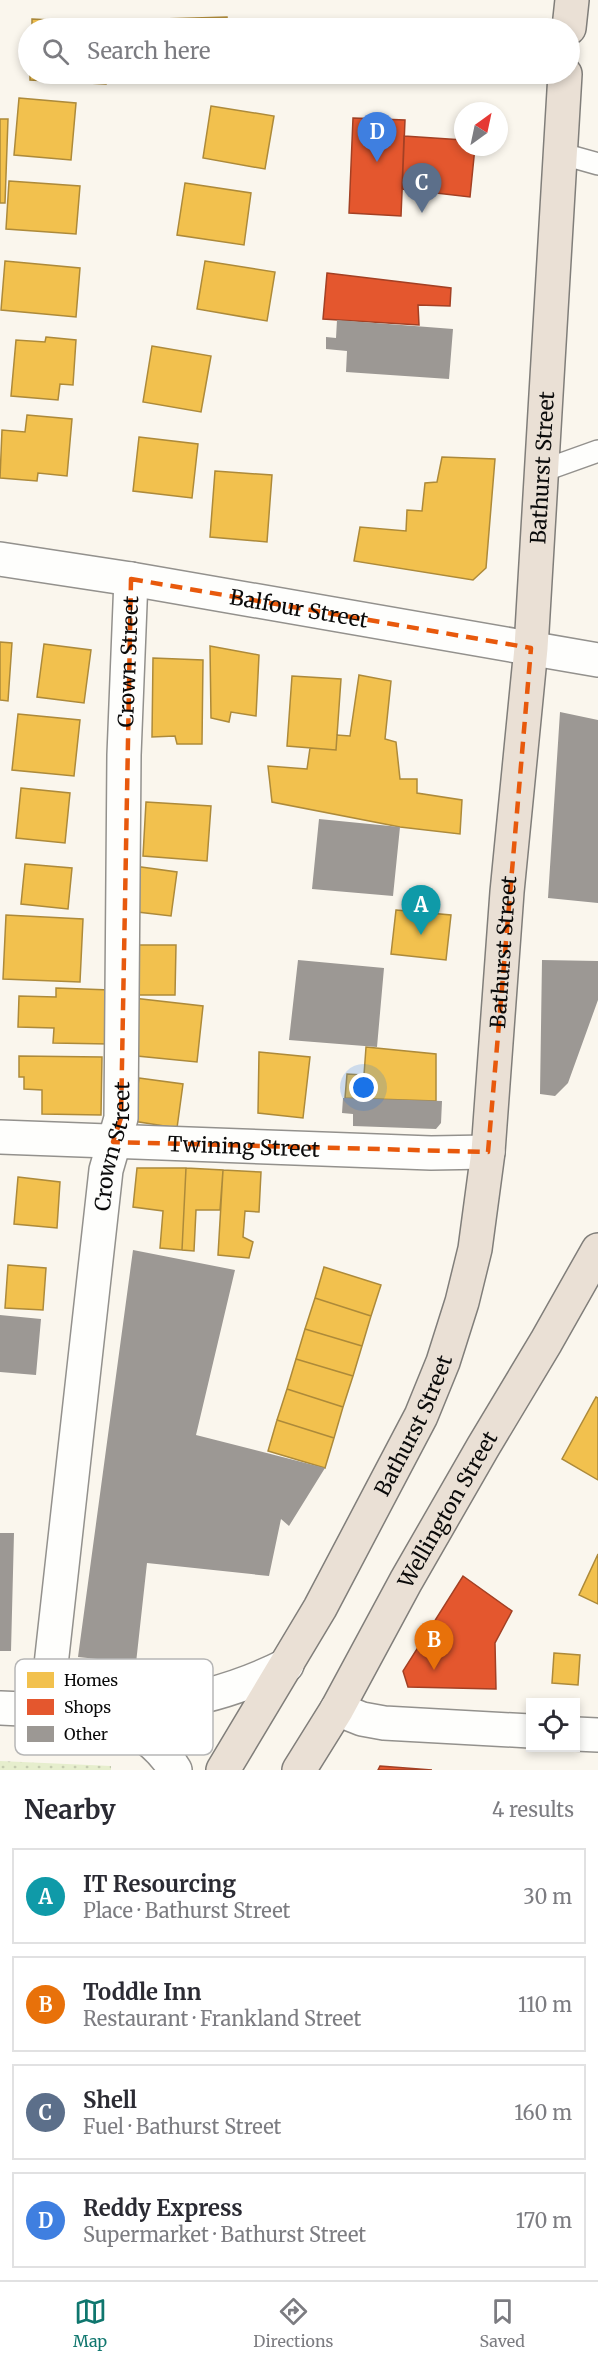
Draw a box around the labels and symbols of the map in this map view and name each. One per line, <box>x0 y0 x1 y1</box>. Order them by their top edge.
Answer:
north arrow <box>454 102 508 156</box>
pin: D <box>358 112 397 162</box>
pin: C <box>402 164 442 213</box>
street label: Bathurst Street <box>524 390 560 545</box>
street label: Balfour Street <box>228 583 370 633</box>
street label: Crown Street <box>112 595 144 728</box>
street label: Bathurst Street <box>484 874 522 1029</box>
pin: A <box>402 886 440 935</box>
your location <box>349 1073 378 1102</box>
street label: Crown Street <box>88 1081 135 1212</box>
street label: Twining Street <box>167 1130 320 1162</box>
street label: Bathurst Street <box>368 1352 458 1500</box>
street label: Wellington Street <box>391 1426 503 1593</box>
pin: B <box>414 1620 454 1670</box>
legend <box>15 1659 213 1755</box>
text: Homes <box>64 1670 118 1690</box>
text: Shops <box>64 1697 111 1717</box>
text: Other <box>64 1724 108 1744</box>

